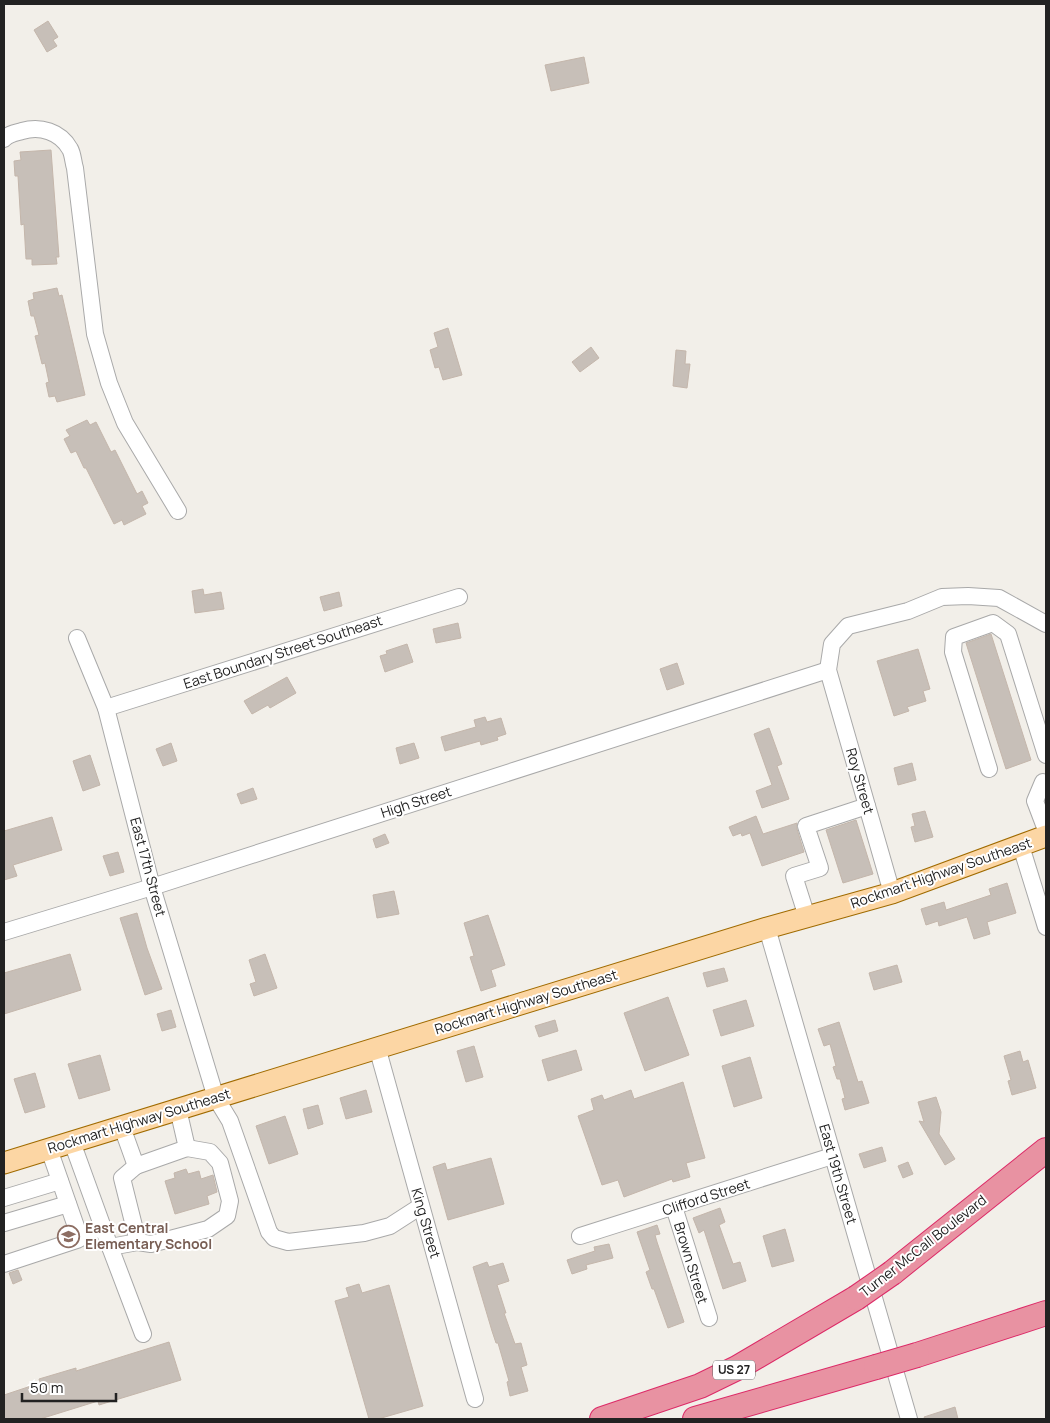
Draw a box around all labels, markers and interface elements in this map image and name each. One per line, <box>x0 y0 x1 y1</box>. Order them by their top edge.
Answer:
street label: East Boundary Street Southeast <box>181 610 385 693</box>
street label: Roy Street <box>842 745 879 817</box>
street label: High Street <box>378 781 454 822</box>
street label: East 17th Street <box>126 815 171 919</box>
street label: Rockmart Highway Southeast <box>848 832 1034 912</box>
street label: Rockmart Highway Southeast <box>432 965 620 1038</box>
street label: Rockmart Highway Southeast <box>45 1084 233 1157</box>
street label: East 19th Street <box>815 1121 862 1227</box>
street label: Clifford Street <box>660 1173 752 1220</box>
street label: King Street <box>407 1186 446 1261</box>
street label: Turner McCall Boulevard <box>855 1190 990 1301</box>
place label: East Central Elementary School <box>85 1218 212 1253</box>
street label: Brown Street <box>670 1220 713 1306</box>
school or university icon: East Central Elementary School <box>57 1224 81 1248</box>
road number: US 27 <box>713 1360 755 1380</box>
scale bar <box>22 1370 116 1402</box>
text: 50 m <box>30 1377 64 1398</box>

